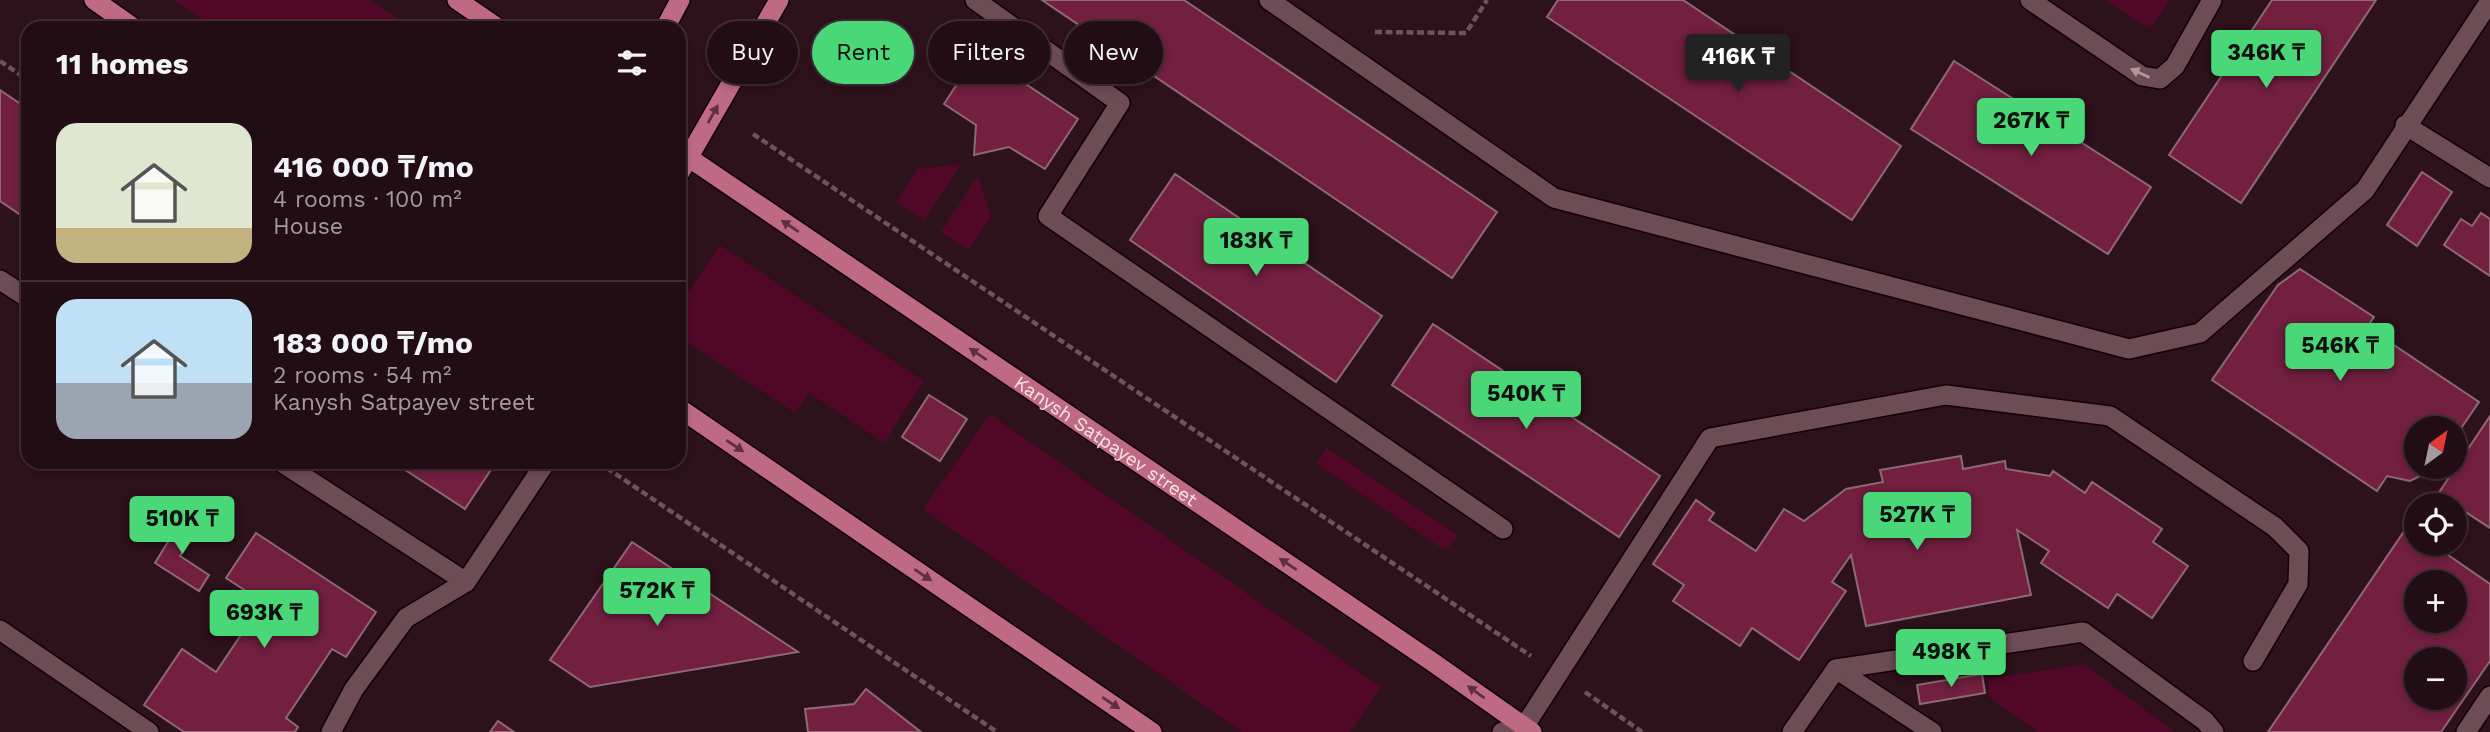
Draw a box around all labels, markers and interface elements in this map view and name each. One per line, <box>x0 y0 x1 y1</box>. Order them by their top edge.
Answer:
chip: Buy <box>707 21 798 84</box>
chip: Rent <box>812 21 914 84</box>
chip: Filters <box>928 21 1050 84</box>
chip: New <box>1064 21 1163 84</box>
pin: 346K ₸ <box>2209 31 2323 90</box>
pin: 416K ₸ <box>1681 34 1795 94</box>
text: 346K ₸ <box>2227 39 2305 66</box>
text: 416K ₸ <box>1701 43 1775 70</box>
icon: filters <box>613 44 651 82</box>
text: 11 homes <box>56 46 189 81</box>
one-way arrow <box>2130 67 2150 79</box>
pin: 267K ₸ <box>1974 99 2088 158</box>
one-way arrow <box>707 105 719 124</box>
text: 267K ₸ <box>1993 107 2069 134</box>
text: 416 000 ₸/mo <box>273 149 474 184</box>
icon: home <box>112 151 196 235</box>
text: 4 rooms · 100 m² <box>273 186 462 213</box>
text: House <box>273 213 343 240</box>
pin: 183K ₸ <box>1199 218 1313 278</box>
one-way arrow <box>780 220 800 233</box>
text: 183K ₸ <box>1220 227 1292 254</box>
pin: 546K ₸ <box>2283 324 2397 383</box>
text: 183 000 ₸/mo <box>273 325 473 360</box>
icon: home <box>112 327 196 411</box>
text: 546K ₸ <box>2301 332 2379 359</box>
one-way arrow <box>969 347 987 361</box>
text: 2 rooms · 54 m² <box>273 362 451 389</box>
street label: Kanysh Satpayev street <box>1010 370 1202 511</box>
pin: 540K ₸ <box>1469 372 1583 431</box>
text: 540K ₸ <box>1487 380 1565 407</box>
text: Kanysh Satpayev street <box>273 389 535 416</box>
north arrow <box>2404 416 2468 480</box>
map controls <box>2404 416 2467 710</box>
one-way arrow <box>725 440 745 453</box>
pin: 527K ₸ <box>1860 492 1974 552</box>
button: locate <box>2404 493 2467 556</box>
pin: 510K ₸ <box>125 496 239 556</box>
text: 527K ₸ <box>1879 501 1955 528</box>
text: 510K ₸ <box>145 505 219 532</box>
one-way arrow <box>1279 558 1298 571</box>
pin: 572K ₸ <box>600 568 714 628</box>
one-way arrow <box>914 568 932 582</box>
button: + <box>2404 570 2467 633</box>
text: 572K ₸ <box>619 577 695 604</box>
pin: 693K ₸ <box>207 590 321 650</box>
text: 693K ₸ <box>226 599 302 626</box>
pin: 498K ₸ <box>1894 630 2008 689</box>
text: 498K ₸ <box>1912 638 1990 665</box>
button: − <box>2404 647 2467 710</box>
one-way arrow <box>1467 686 1485 700</box>
one-way arrow <box>1101 697 1121 710</box>

